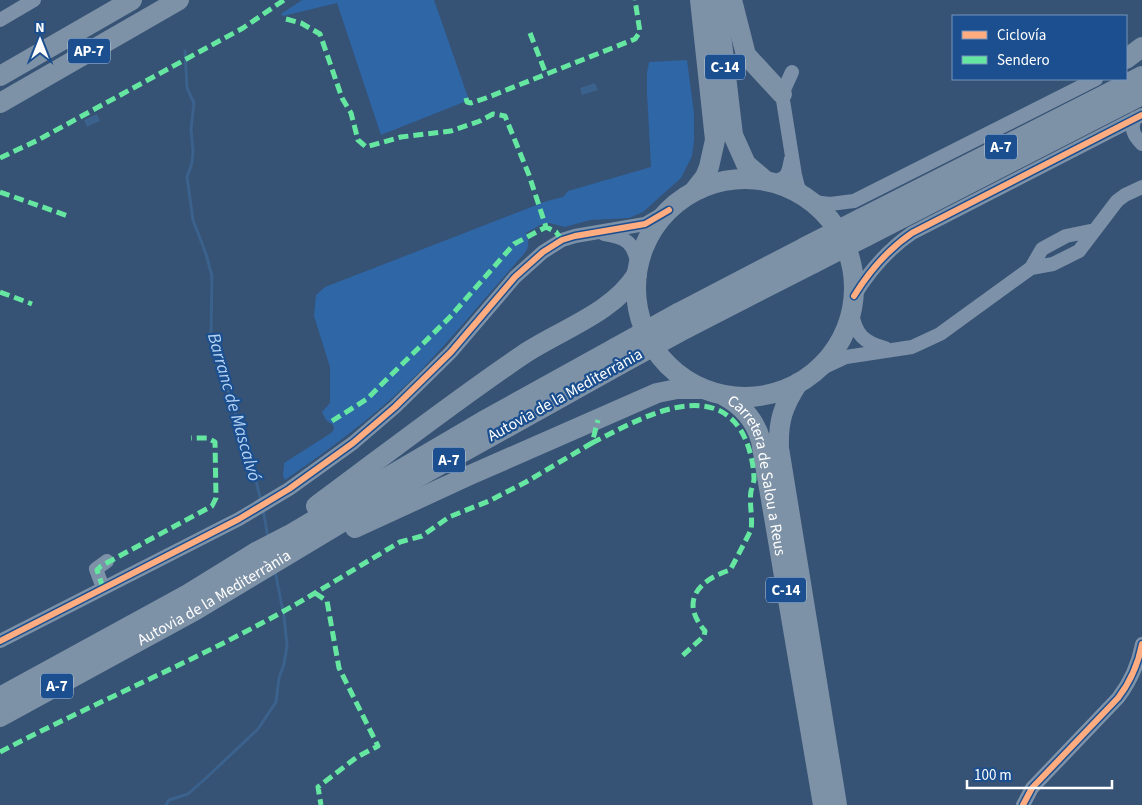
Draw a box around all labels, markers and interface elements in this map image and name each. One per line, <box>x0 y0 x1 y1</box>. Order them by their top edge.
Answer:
north arrow <box>15 15 65 65</box>
legend <box>952 15 1127 80</box>
text: N <box>35 18 45 38</box>
text: Ciclovía <box>997 25 1046 46</box>
road number: AP-7 <box>68 38 110 64</box>
text: Sendero <box>997 50 1050 71</box>
road number: C-14 <box>705 54 745 80</box>
road number: A-7 <box>985 134 1017 160</box>
water label: Barranc de Mascalvó <box>201 330 267 484</box>
street label: Autovia de la Mediterrània <box>483 343 647 447</box>
street label: Carretera de Salou a Reus <box>723 390 791 558</box>
road number: A-7 <box>433 448 465 472</box>
street label: Autovia de la Mediterrània <box>133 544 295 651</box>
road number: C-14 <box>766 578 806 602</box>
road number: A-7 <box>41 674 73 698</box>
scale bar <box>967 758 1112 790</box>
text: 100 m <box>974 765 1012 786</box>

